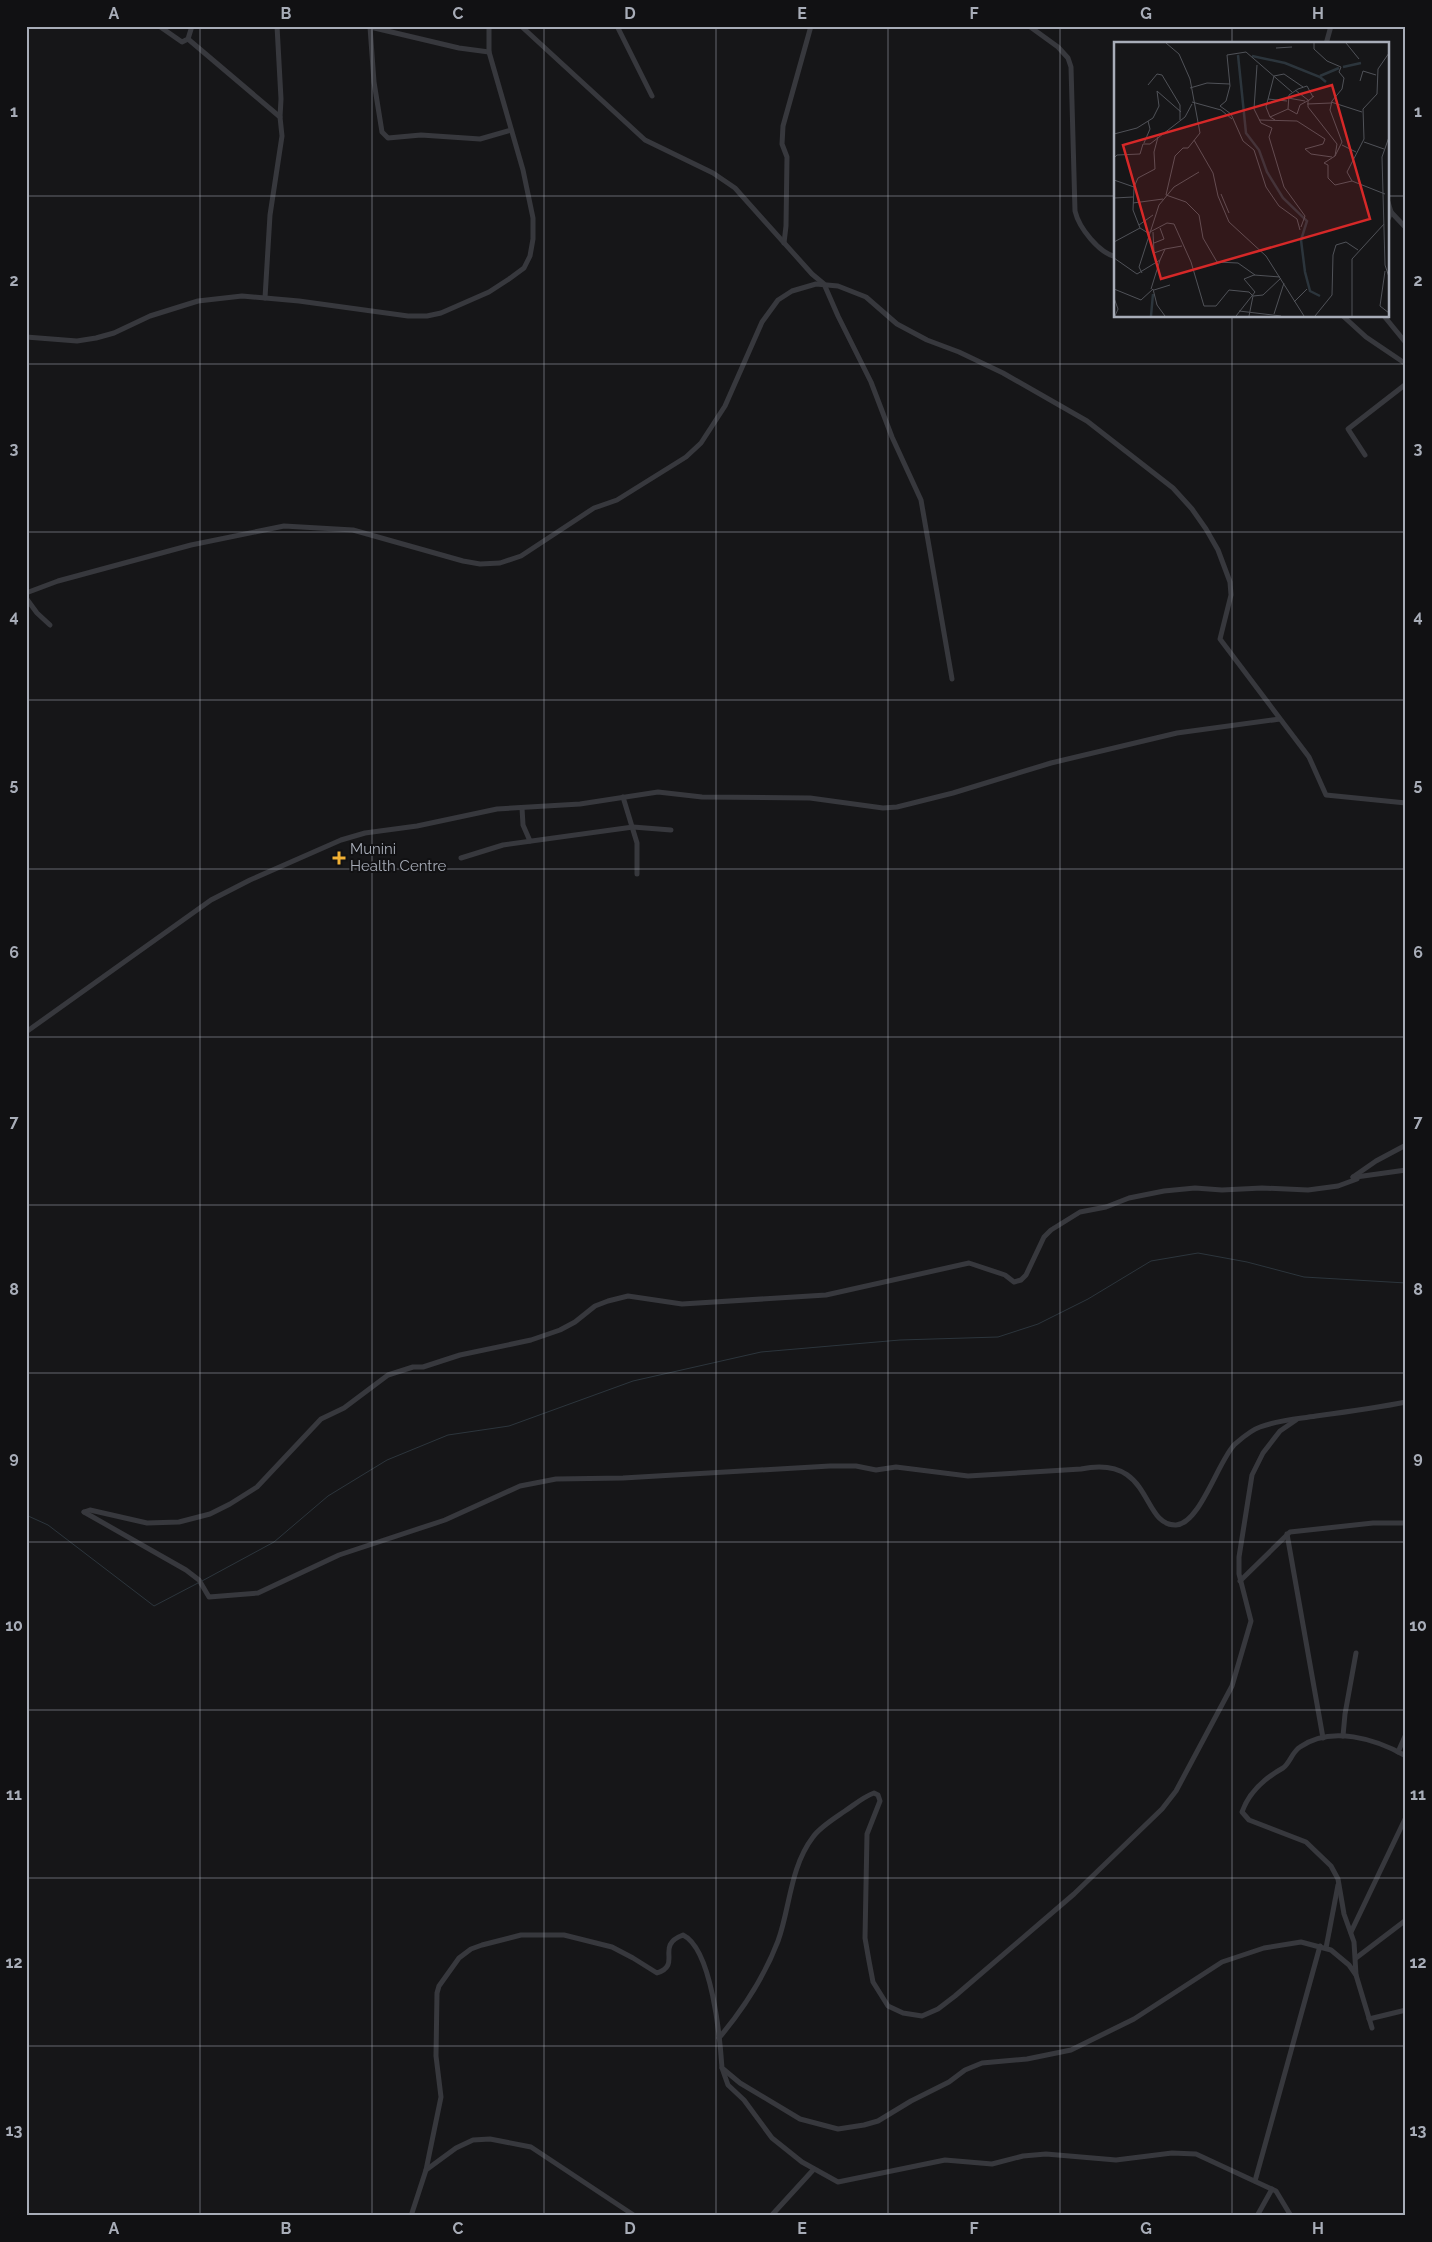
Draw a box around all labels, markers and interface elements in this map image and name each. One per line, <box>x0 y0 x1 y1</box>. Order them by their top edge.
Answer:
text: A <box>109 4 120 23</box>
text: B <box>281 4 292 23</box>
text: C <box>453 4 464 23</box>
text: D <box>624 4 636 23</box>
text: E <box>797 4 807 23</box>
text: F <box>969 4 979 23</box>
text: G <box>1140 4 1152 23</box>
text: H <box>1312 4 1324 23</box>
inset map <box>1114 42 1390 318</box>
text: 1 <box>10 102 18 121</box>
text: 1 <box>1414 102 1422 121</box>
text: 2 <box>9 271 19 290</box>
text: 2 <box>1413 271 1423 290</box>
text: 3 <box>10 439 19 458</box>
text: 3 <box>1414 439 1423 458</box>
text: 4 <box>9 607 19 626</box>
text: 4 <box>1413 607 1423 626</box>
text: 5 <box>10 775 19 794</box>
text: 5 <box>1414 775 1423 794</box>
place label: Munini Health Centre <box>350 840 446 875</box>
marker: Munini Health Centre <box>332 851 346 865</box>
text: 6 <box>9 943 19 962</box>
text: 6 <box>1413 943 1423 962</box>
text: 7 <box>10 1112 19 1131</box>
text: 7 <box>1414 1112 1423 1131</box>
text: 8 <box>9 1280 19 1299</box>
text: 8 <box>1413 1280 1423 1299</box>
text: 9 <box>9 1448 19 1467</box>
text: 9 <box>1413 1448 1423 1467</box>
text: 10 <box>5 1616 23 1635</box>
text: 10 <box>1409 1616 1427 1635</box>
text: 11 <box>6 1785 22 1804</box>
text: 11 <box>1410 1785 1426 1804</box>
text: 12 <box>6 1953 22 1972</box>
text: 12 <box>1410 1953 1426 1972</box>
text: 13 <box>6 2121 22 2140</box>
text: 13 <box>1410 2121 1426 2140</box>
text: A <box>109 2219 120 2238</box>
text: B <box>281 2219 292 2238</box>
text: C <box>453 2219 464 2238</box>
text: D <box>624 2219 636 2238</box>
text: E <box>797 2219 807 2238</box>
text: F <box>969 2219 979 2238</box>
text: G <box>1140 2219 1152 2238</box>
text: H <box>1312 2219 1324 2238</box>

